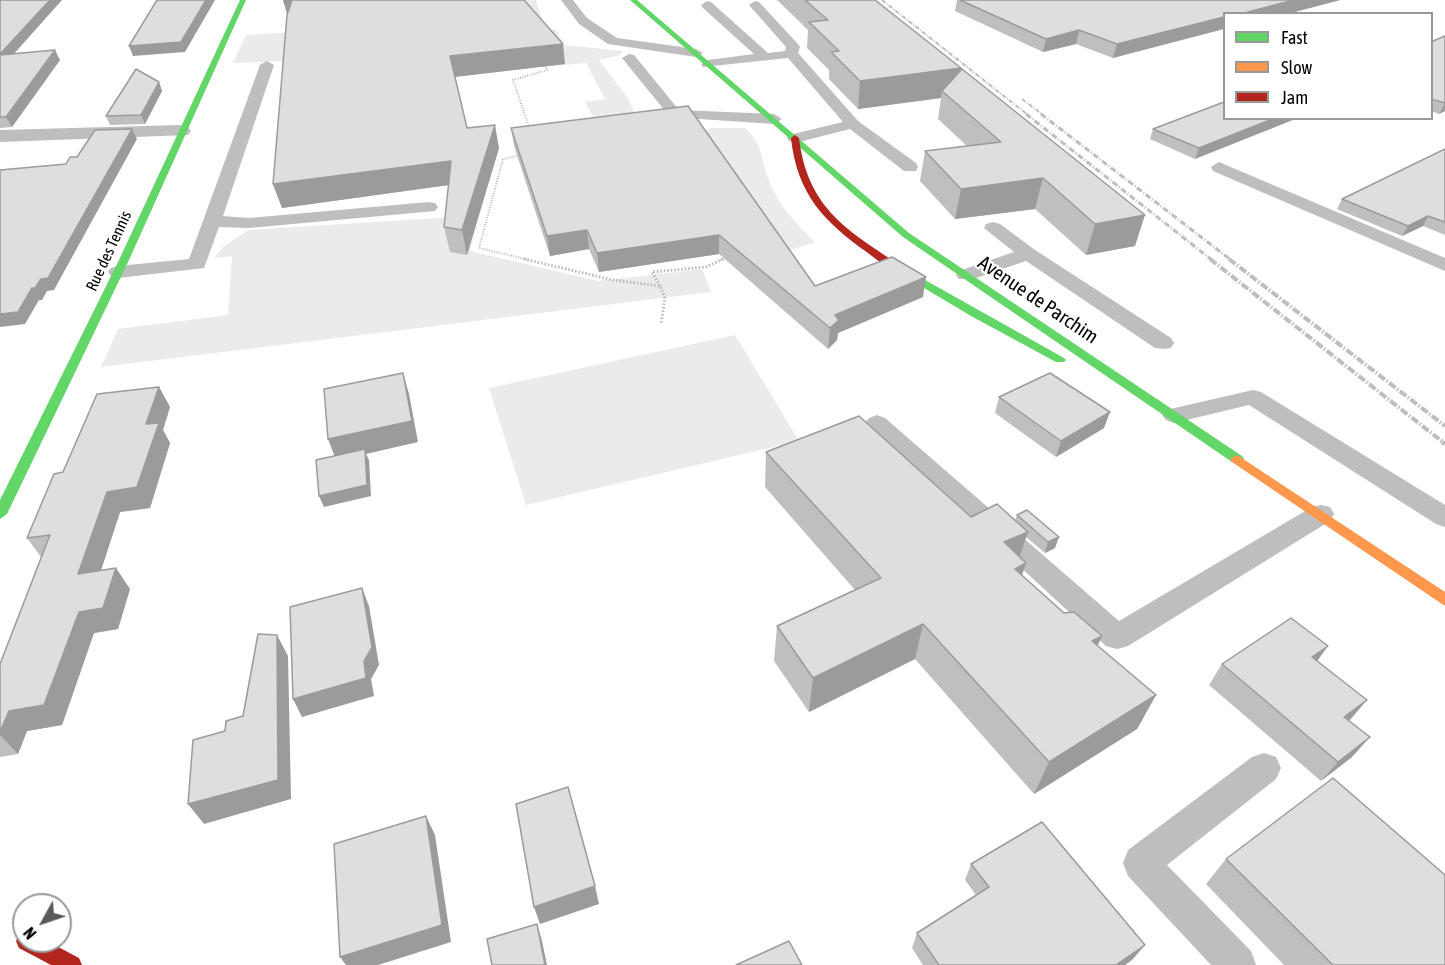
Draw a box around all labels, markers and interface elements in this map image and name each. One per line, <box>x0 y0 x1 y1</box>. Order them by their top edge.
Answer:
legend <box>1223 12 1433 120</box>
text: Fast <box>1281 27 1308 48</box>
text: Slow <box>1281 57 1312 78</box>
text: Jam <box>1281 87 1308 108</box>
street label: Rue des Tennis <box>82 208 136 294</box>
street label: Avenue de Parchim <box>973 251 1103 349</box>
north arrow <box>12 893 72 953</box>
text: N <box>20 924 40 943</box>

